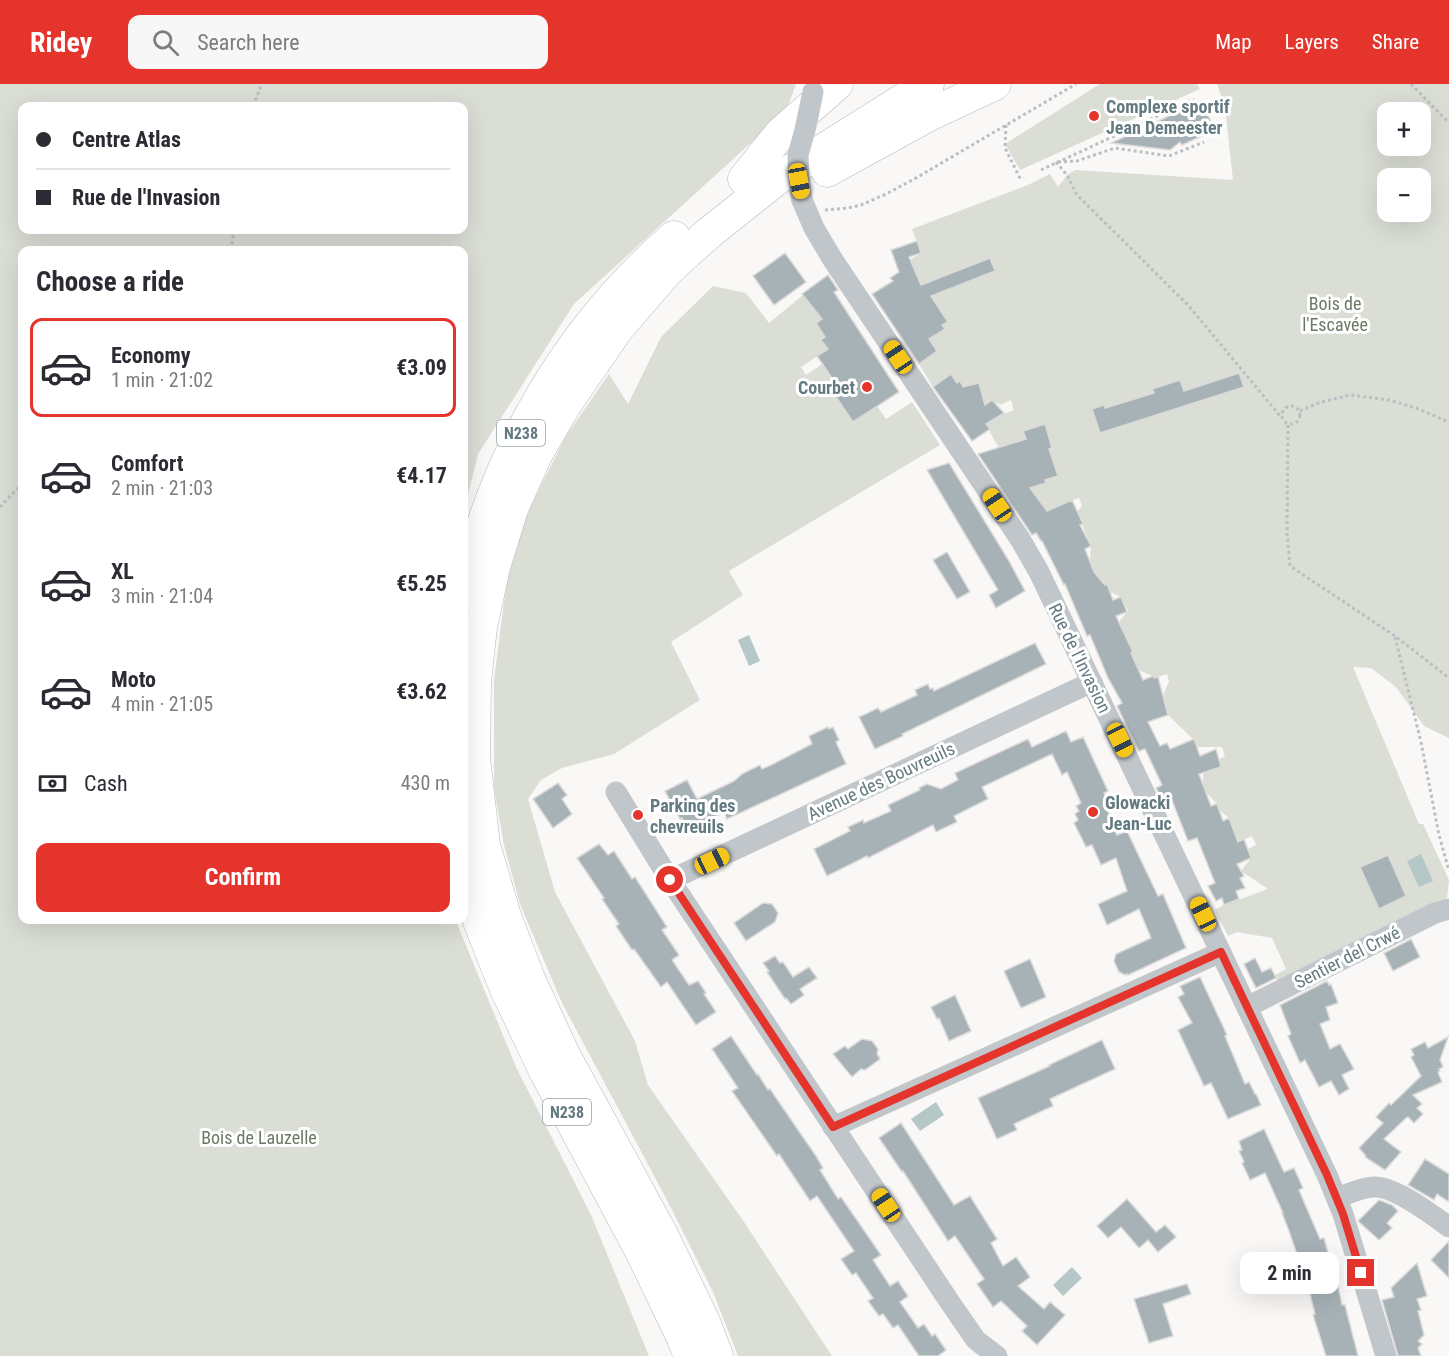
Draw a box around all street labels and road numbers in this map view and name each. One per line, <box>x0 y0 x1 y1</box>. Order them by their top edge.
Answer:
road number: N238 <box>497 420 545 446</box>
street label: Rue de l'Invasion <box>1044 600 1116 716</box>
street label: Avenue des Bouvreuils <box>804 738 958 824</box>
street label: Sentier del Crwé <box>1291 921 1403 993</box>
road number: N238 <box>543 1099 591 1125</box>

